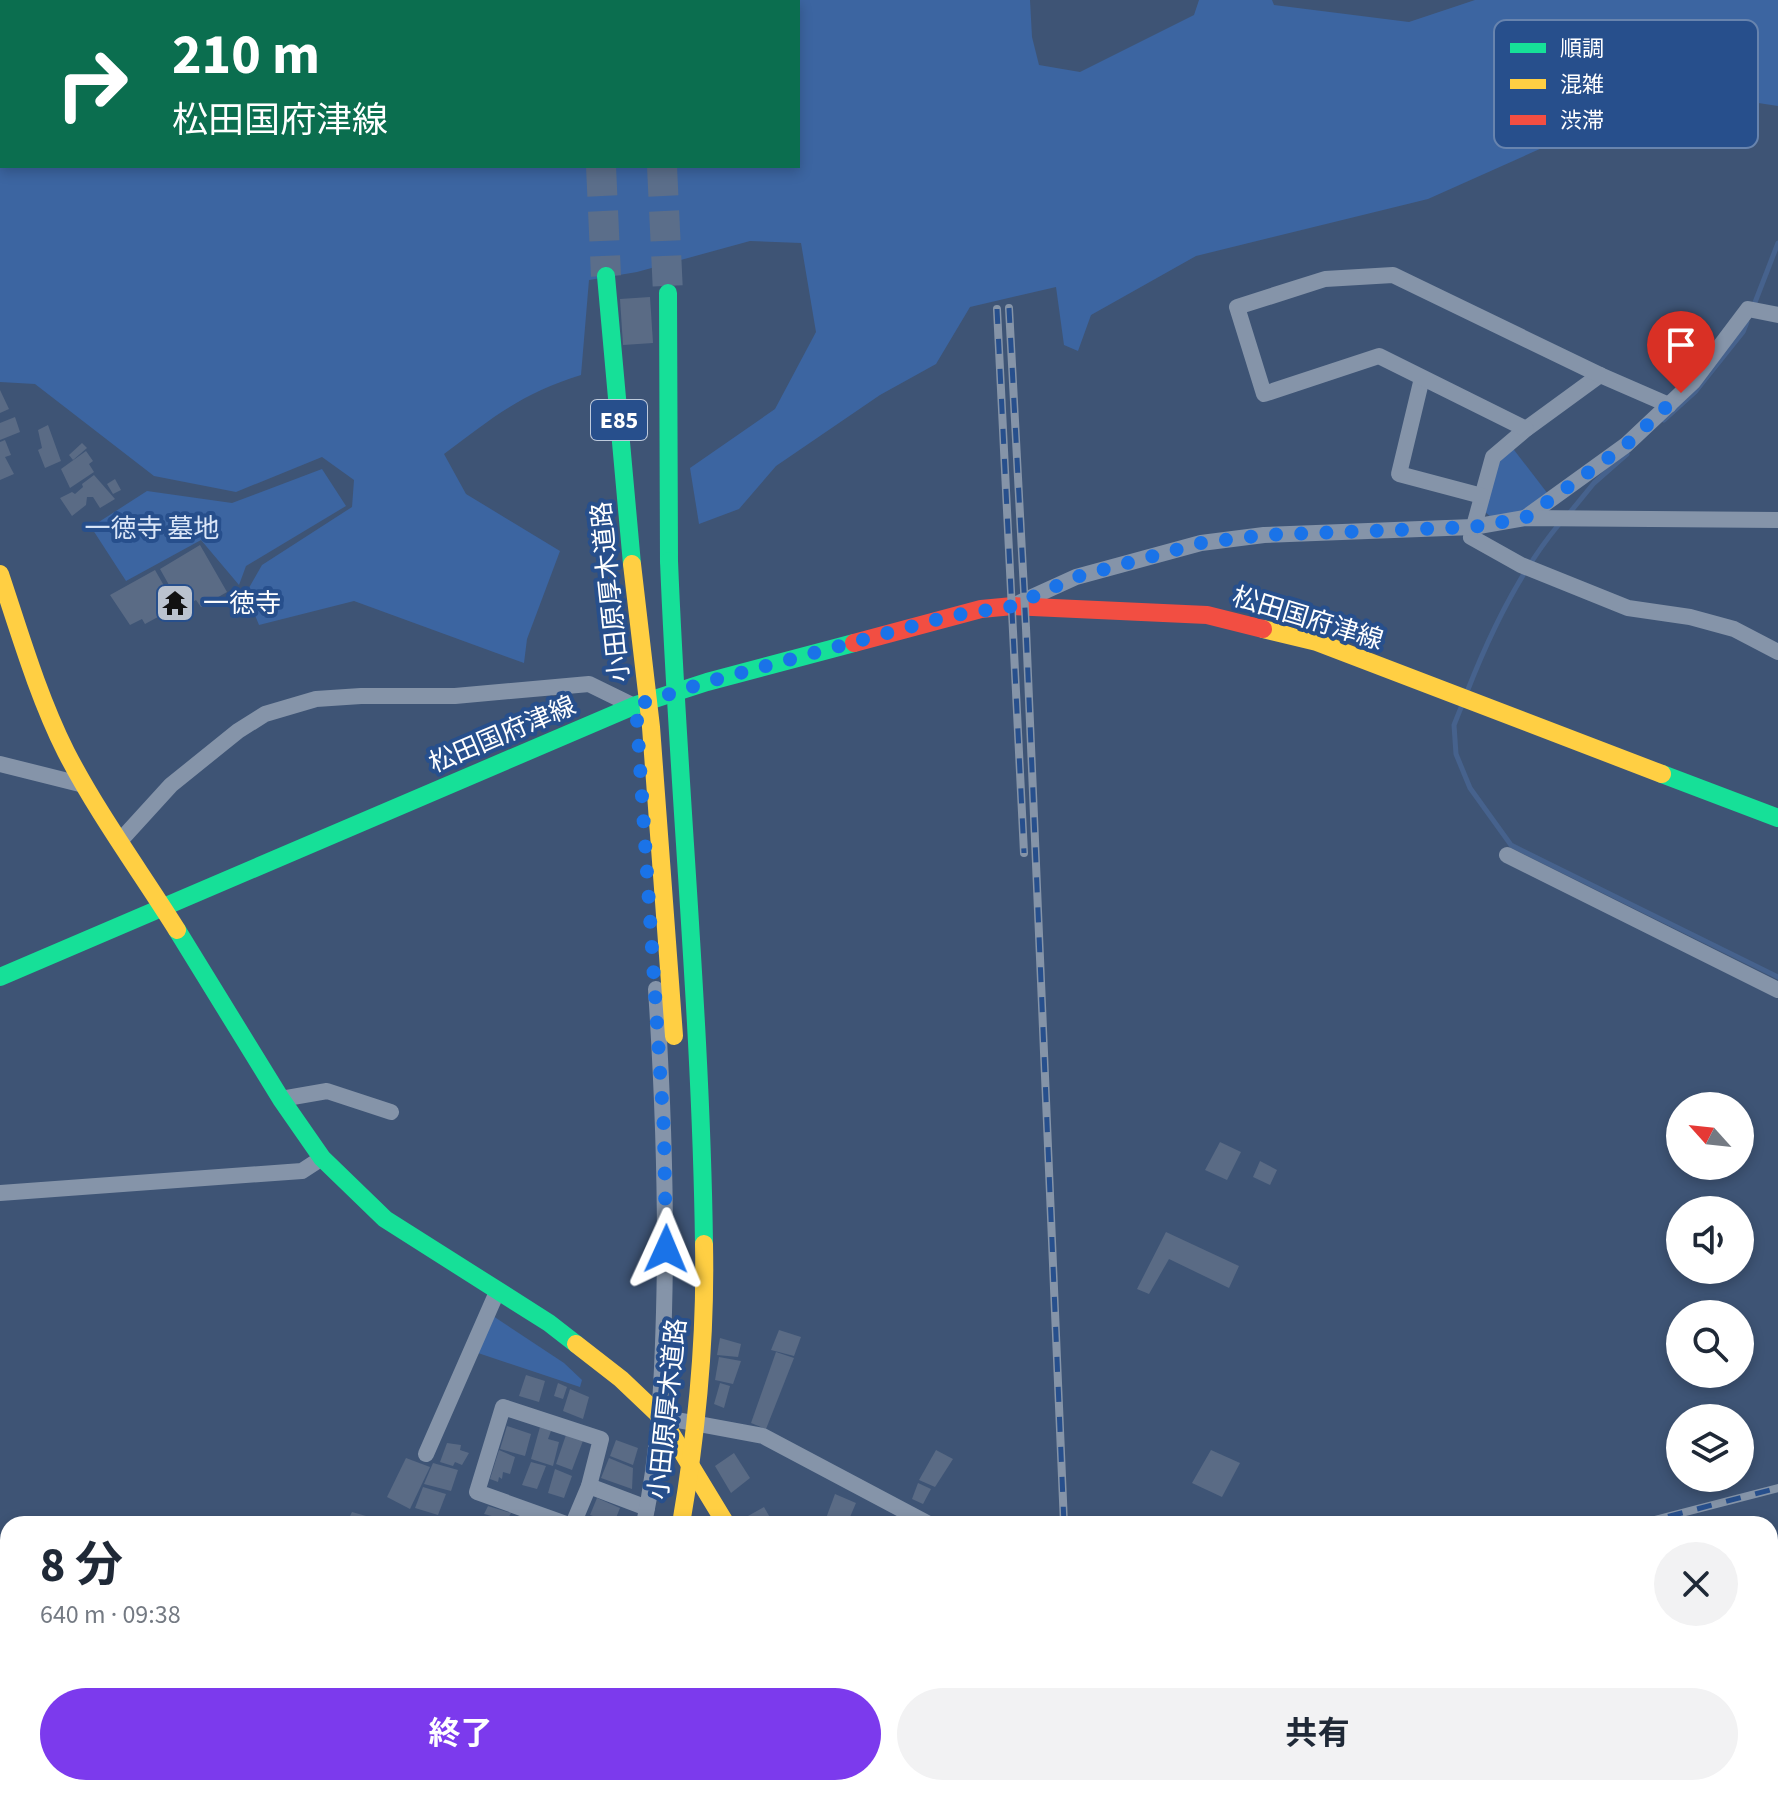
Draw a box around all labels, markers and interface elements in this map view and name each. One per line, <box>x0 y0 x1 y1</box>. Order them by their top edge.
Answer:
text: 210 m <box>172 16 320 95</box>
legend <box>1494 20 1758 148</box>
icon: right <box>40 32 144 136</box>
text: 順調 <box>1560 33 1604 65</box>
text: 混雑 <box>1560 69 1604 101</box>
text: 松田国府津線 <box>172 95 388 146</box>
text: 渋滞 <box>1560 105 1604 137</box>
pin <box>1647 311 1715 393</box>
icon: arrive <box>1659 323 1703 367</box>
road number: E85 <box>591 400 647 440</box>
street label: 小田原厚木道路 <box>583 500 638 684</box>
park label: 一徳寺 墓地 <box>84 510 220 547</box>
street label: 松田国府津線 <box>1228 578 1388 659</box>
temple icon: 一徳寺 <box>154 582 196 624</box>
place label: 一徳寺 <box>203 585 281 622</box>
street label: 松田国府津線 <box>423 687 581 782</box>
north arrow <box>1666 1092 1754 1180</box>
map controls <box>1666 1092 1754 1492</box>
button: sound <box>1666 1196 1754 1284</box>
position arrow <box>624 1207 708 1291</box>
button: search <box>1666 1300 1754 1388</box>
street label: 小田原厚木道路 <box>640 1317 695 1501</box>
button: layers <box>1666 1404 1754 1492</box>
text: 8 分 <box>40 1532 123 1600</box>
button: close <box>1654 1542 1738 1626</box>
text: 640 m · 09:38 <box>40 1596 181 1633</box>
button: 終了 <box>40 1688 881 1780</box>
button: 共有 <box>897 1688 1738 1780</box>

